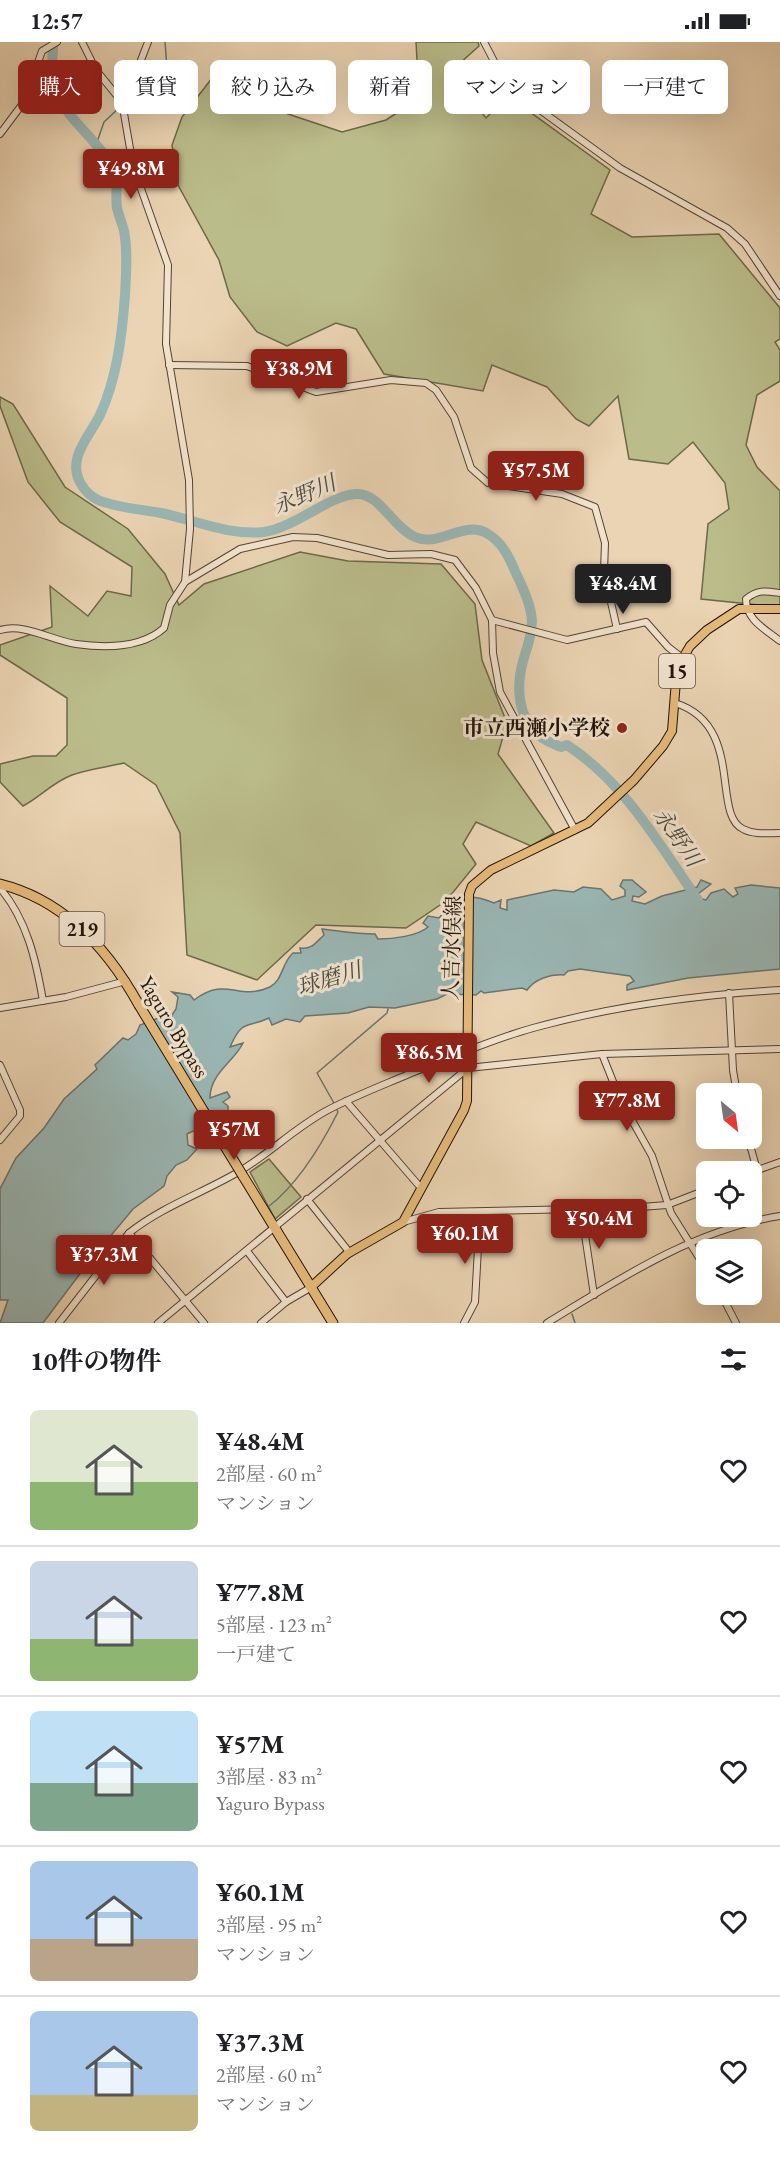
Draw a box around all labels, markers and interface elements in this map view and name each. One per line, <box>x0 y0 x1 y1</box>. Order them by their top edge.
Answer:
text: 12:57 <box>30 7 83 36</box>
chip: 購入 <box>18 60 102 114</box>
chip: 賃貸 <box>114 60 198 114</box>
chip: 絞り込み <box>210 60 336 114</box>
chip: 新着 <box>348 60 432 114</box>
chip: マンション <box>444 60 590 114</box>
chip: 一戸建て <box>602 60 728 114</box>
pin: ¥49.8M <box>82 149 180 200</box>
text: ¥49.8M <box>97 155 165 181</box>
pin: ¥38.9M <box>250 349 348 400</box>
text: ¥38.9M <box>265 355 333 381</box>
pin: ¥57.5M <box>487 451 585 502</box>
text: ¥57.5M <box>502 457 570 483</box>
water label: 永野川 <box>268 467 342 521</box>
pin: ¥48.4M <box>574 564 672 615</box>
text: ¥48.4M <box>589 570 657 596</box>
road number: 15 <box>659 654 695 688</box>
place label: 市立西瀬小学校 <box>463 714 610 741</box>
marker: 市立西瀬小学校 <box>615 721 629 735</box>
water label: 永野川 <box>647 802 710 874</box>
street label: 人吉水俣線 <box>436 895 467 1001</box>
road number: 219 <box>60 912 104 946</box>
water label: 球磨川 <box>293 954 367 1002</box>
street label: Yaguro Bypass <box>133 971 216 1083</box>
pin: ¥86.5M <box>380 1033 478 1084</box>
text: ¥86.5M <box>395 1039 463 1065</box>
pin: ¥77.8M <box>578 1081 676 1132</box>
north arrow <box>696 1083 762 1149</box>
map controls <box>696 1083 762 1305</box>
text: ¥77.8M <box>593 1087 661 1113</box>
pin: ¥57M <box>198 1110 270 1161</box>
text: ¥57M <box>208 1116 260 1142</box>
button: locate <box>696 1161 762 1227</box>
pin: ¥50.4M <box>550 1199 648 1250</box>
text: ¥50.4M <box>565 1205 633 1231</box>
pin: ¥60.1M <box>416 1214 514 1265</box>
text: ¥60.1M <box>431 1220 499 1246</box>
pin: ¥37.3M <box>55 1235 153 1286</box>
button: layers <box>696 1239 762 1305</box>
text: ¥37.3M <box>70 1241 138 1267</box>
icon: filters <box>717 1343 750 1376</box>
text: 10件の物件 <box>30 1344 162 1378</box>
text: ¥48.4M <box>216 1424 305 1458</box>
icon: home <box>78 1434 150 1506</box>
icon: heart <box>717 1454 750 1487</box>
text: 2部屋 · 60 m² <box>216 1461 322 1487</box>
text: マンション <box>216 1490 315 1516</box>
text: ¥77.8M <box>216 1575 305 1609</box>
icon: home <box>78 1585 150 1657</box>
icon: heart <box>717 1605 750 1638</box>
text: 5部屋 · 123 m² <box>216 1612 332 1638</box>
text: 一戸建て <box>216 1641 296 1667</box>
text: ¥57M <box>216 1727 284 1761</box>
icon: home <box>78 1735 150 1807</box>
icon: heart <box>717 1755 750 1788</box>
text: 3部屋 · 83 m² <box>216 1764 322 1790</box>
text: Yaguro Bypass <box>216 1790 325 1816</box>
text: ¥60.1M <box>216 1875 305 1909</box>
icon: home <box>78 1885 150 1957</box>
icon: heart <box>717 1905 750 1938</box>
text: 3部屋 · 95 m² <box>216 1912 322 1938</box>
text: マンション <box>216 1941 315 1967</box>
text: ¥37.3M <box>216 2025 305 2059</box>
icon: home <box>78 2035 150 2107</box>
icon: heart <box>717 2055 750 2088</box>
text: 2部屋 · 60 m² <box>216 2062 322 2088</box>
text: マンション <box>216 2091 315 2117</box>

